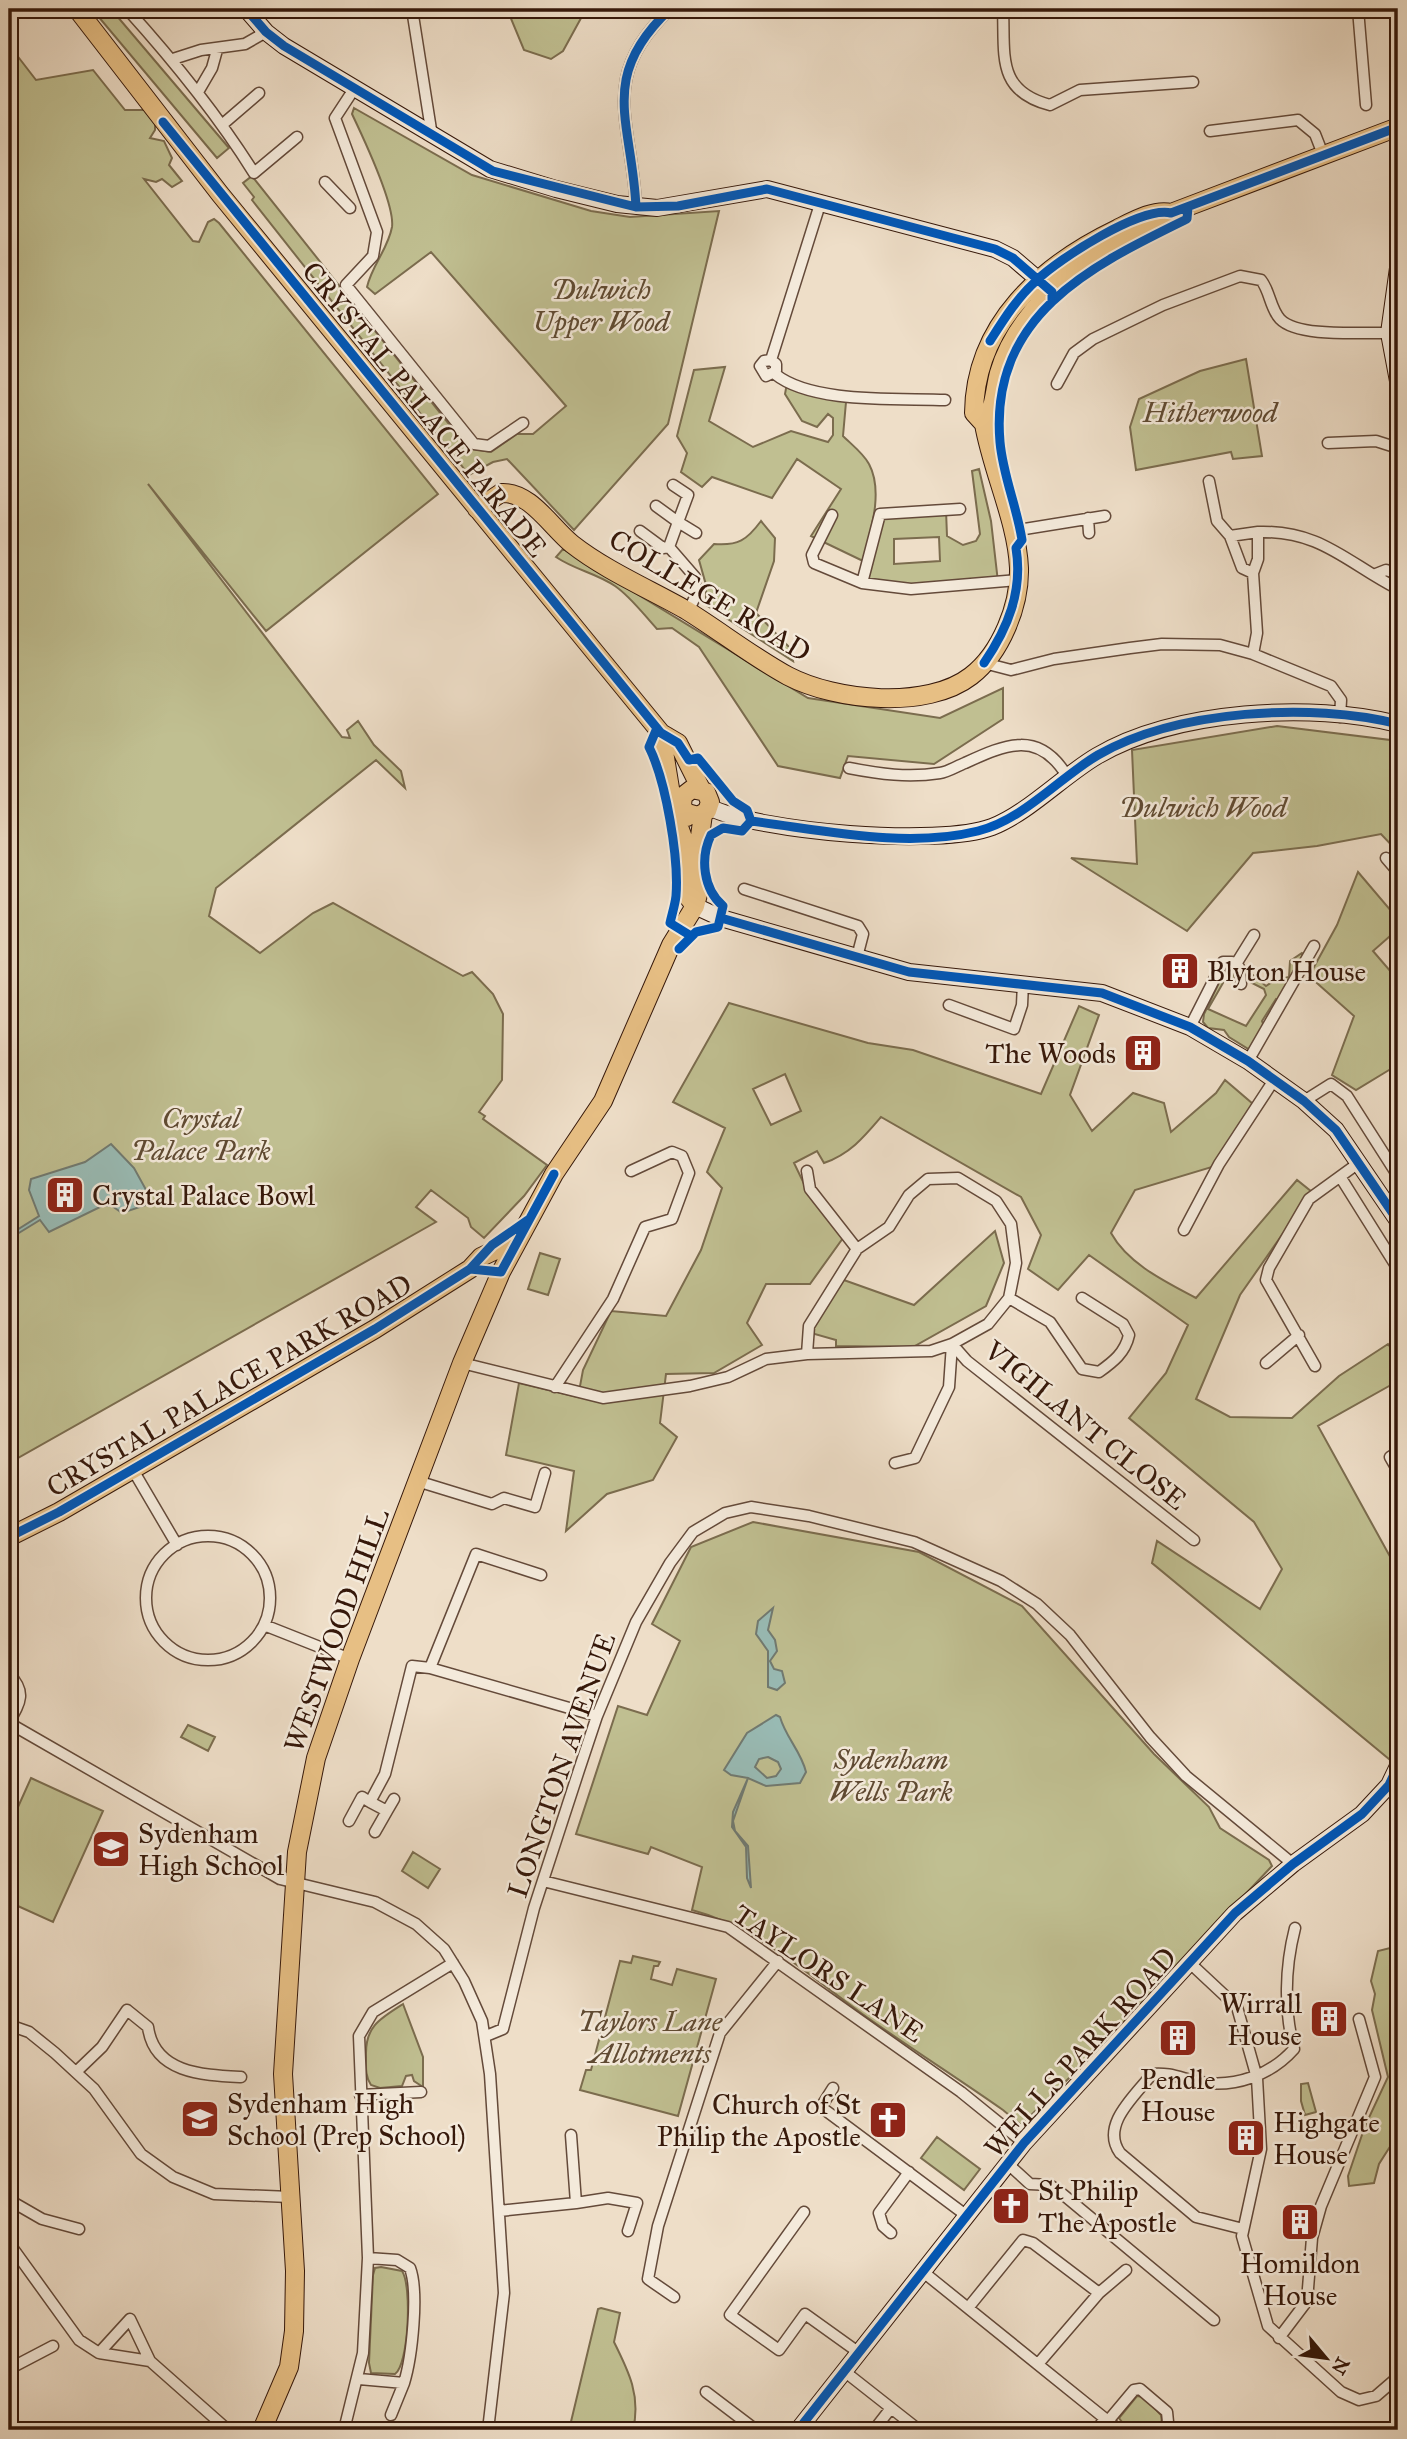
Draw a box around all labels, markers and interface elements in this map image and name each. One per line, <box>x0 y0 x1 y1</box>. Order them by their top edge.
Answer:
street label: CRYSTAL PALACE PARADE <box>295 255 555 564</box>
park label: Dulwich Upper Wood <box>533 272 672 339</box>
park label: Hitherwood <box>1142 395 1280 430</box>
street label: COLLEGE ROAD <box>603 521 817 669</box>
park label: Dulwich Wood <box>1119 790 1289 825</box>
building icon: Blyton House <box>1159 950 1201 992</box>
place label: Blyton House <box>1207 954 1366 989</box>
building icon: The Woods <box>1122 1032 1164 1074</box>
place label: The Woods <box>985 1036 1116 1071</box>
park label: Crystal Palace Park <box>131 1101 271 1168</box>
building icon: Crystal Palace Bowl <box>44 1174 86 1216</box>
place label: Crystal Palace Bowl <box>92 1178 315 1213</box>
street label: CRYSTAL PALACE PARK ROAD <box>40 1266 418 1505</box>
street label: VIGILANT CLOSE <box>977 1332 1194 1518</box>
street label: WESTWOOD HILL <box>276 1503 397 1757</box>
street label: LONGTON AVENUE <box>500 1628 623 1902</box>
park label: Sydenham Wells Park <box>829 1742 953 1809</box>
place label: Sydenham High School <box>138 1816 284 1883</box>
school or university icon: Sydenham High School <box>90 1828 132 1870</box>
street label: TAYLORS LANE <box>727 1897 931 2050</box>
street label: WELLS PARK ROAD <box>977 1940 1184 2165</box>
place label: Wirrall House <box>1220 1986 1302 2053</box>
building icon: Wirrall House <box>1308 1998 1350 2040</box>
park label: Taylors Lane Allotments <box>578 2004 723 2071</box>
building icon: Pendle House <box>1157 2017 1199 2059</box>
place label: Pendle House <box>1140 2062 1216 2129</box>
place label: Sydenham High School (Prep School) <box>227 2086 466 2153</box>
place label: Church of St Philip the Apostle <box>657 2087 861 2154</box>
school or university icon: Sydenham High School (Prep School) <box>179 2098 221 2140</box>
church icon: Church of St Philip the Apostle <box>867 2099 909 2141</box>
place label: Highgate House <box>1273 2105 1380 2172</box>
building icon: Highgate House <box>1225 2117 1267 2159</box>
place label: St Philip The Apostle <box>1038 2173 1177 2240</box>
church icon: St Philip The Apostle <box>990 2185 1032 2227</box>
building icon: Homildon House <box>1279 2201 1321 2243</box>
place label: Homildon House <box>1240 2246 1360 2313</box>
north arrow <box>1292 2324 1362 2394</box>
text: N <box>1326 2353 1354 2379</box>

